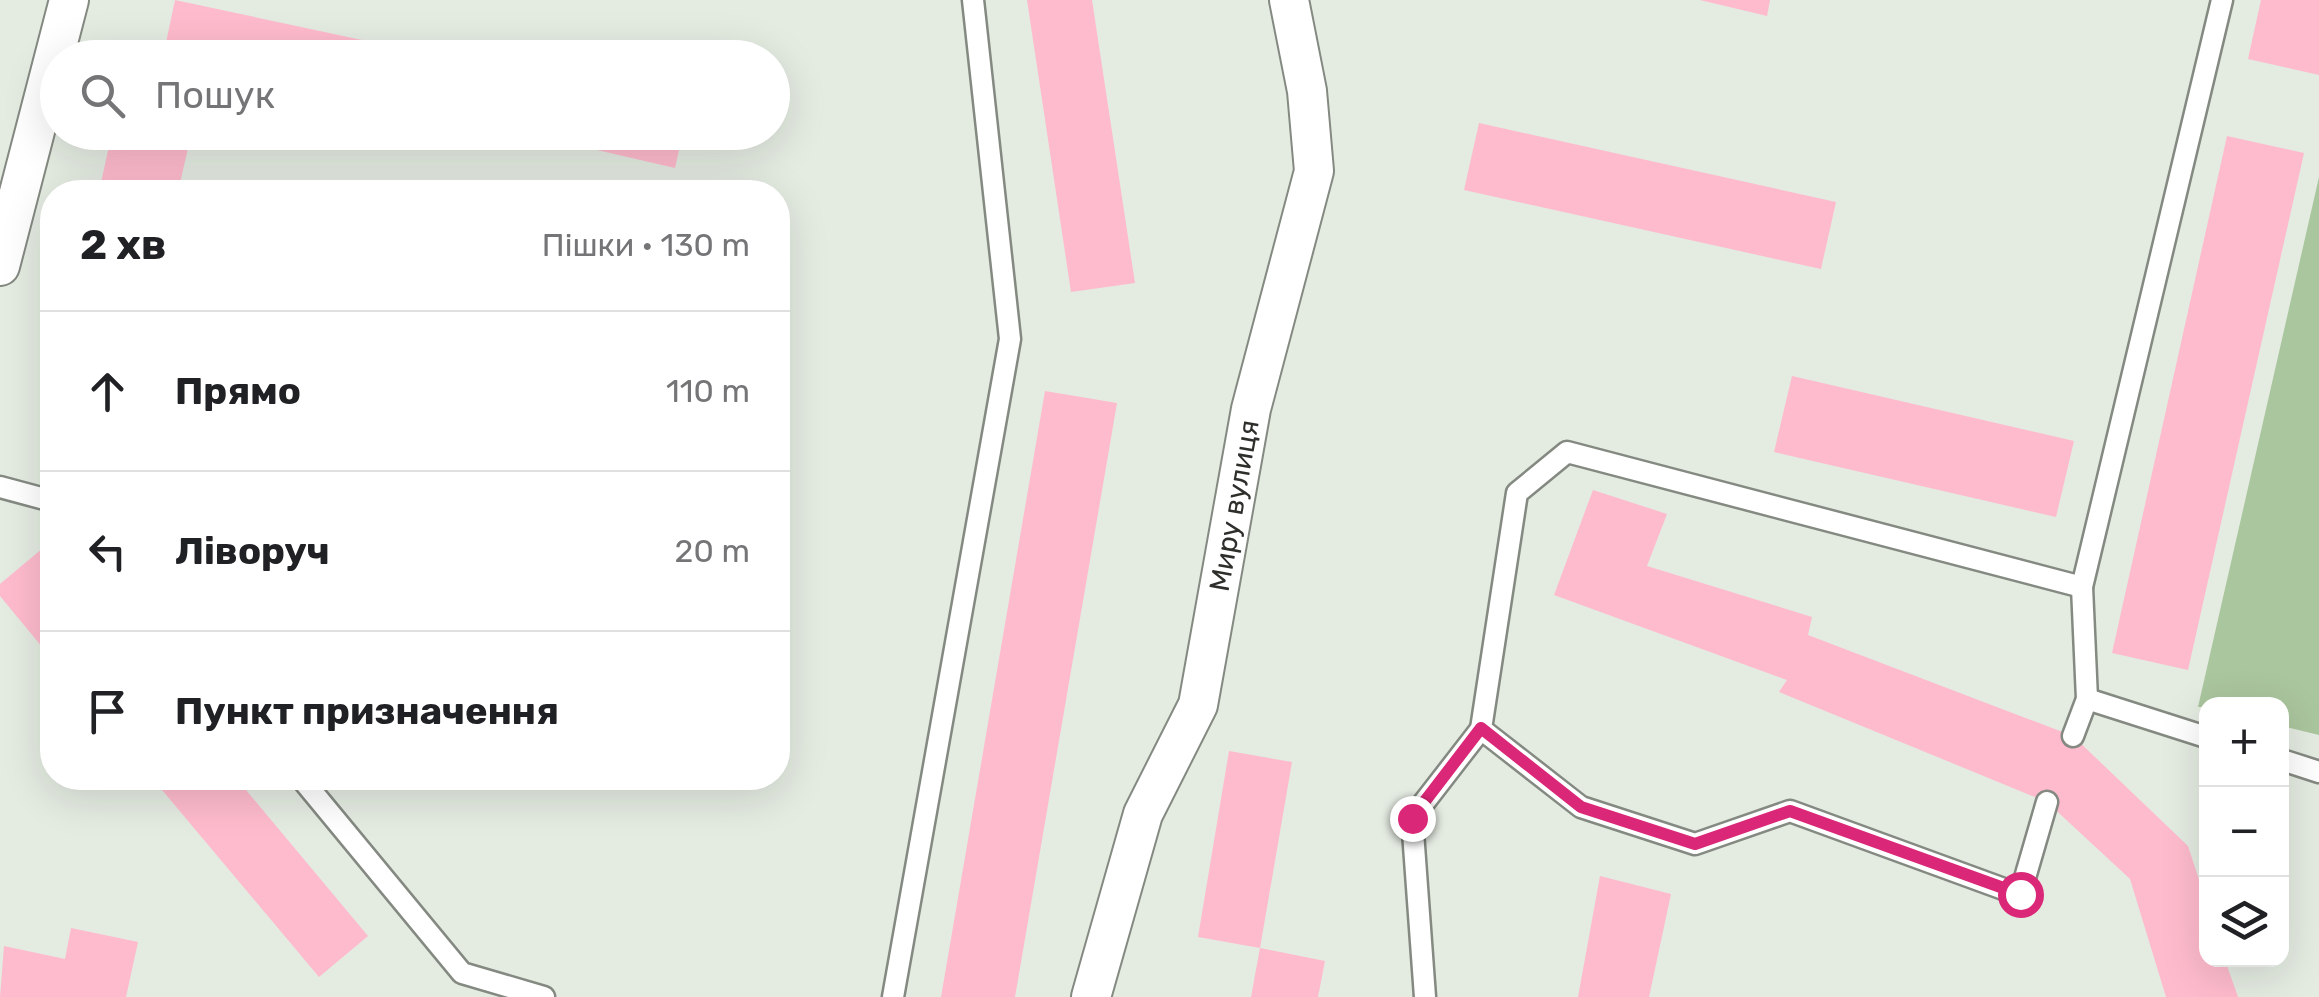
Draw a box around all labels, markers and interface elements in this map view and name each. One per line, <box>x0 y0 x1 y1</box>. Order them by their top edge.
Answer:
search box <box>40 40 790 150</box>
icon: search <box>75 68 130 123</box>
text: Пошук <box>155 72 275 118</box>
text: 2 хв <box>80 220 166 270</box>
text: Пішки · 130 m <box>542 226 750 264</box>
icon: ahead <box>80 364 135 419</box>
text: Прямо <box>175 368 301 414</box>
text: 110 m <box>666 372 750 410</box>
street label: Миру вулиця <box>1202 417 1265 594</box>
icon: left <box>80 524 135 579</box>
text: Ліворуч <box>175 528 330 574</box>
text: 20 m <box>675 532 750 570</box>
icon: arrive <box>80 684 135 739</box>
text: Пункт призначення <box>175 688 559 734</box>
map controls <box>2199 697 2289 967</box>
button: + <box>2199 697 2289 787</box>
button: − <box>2199 787 2289 877</box>
route end <box>1390 796 1436 842</box>
route start <box>1998 872 2044 918</box>
button: layers <box>2199 877 2289 967</box>

